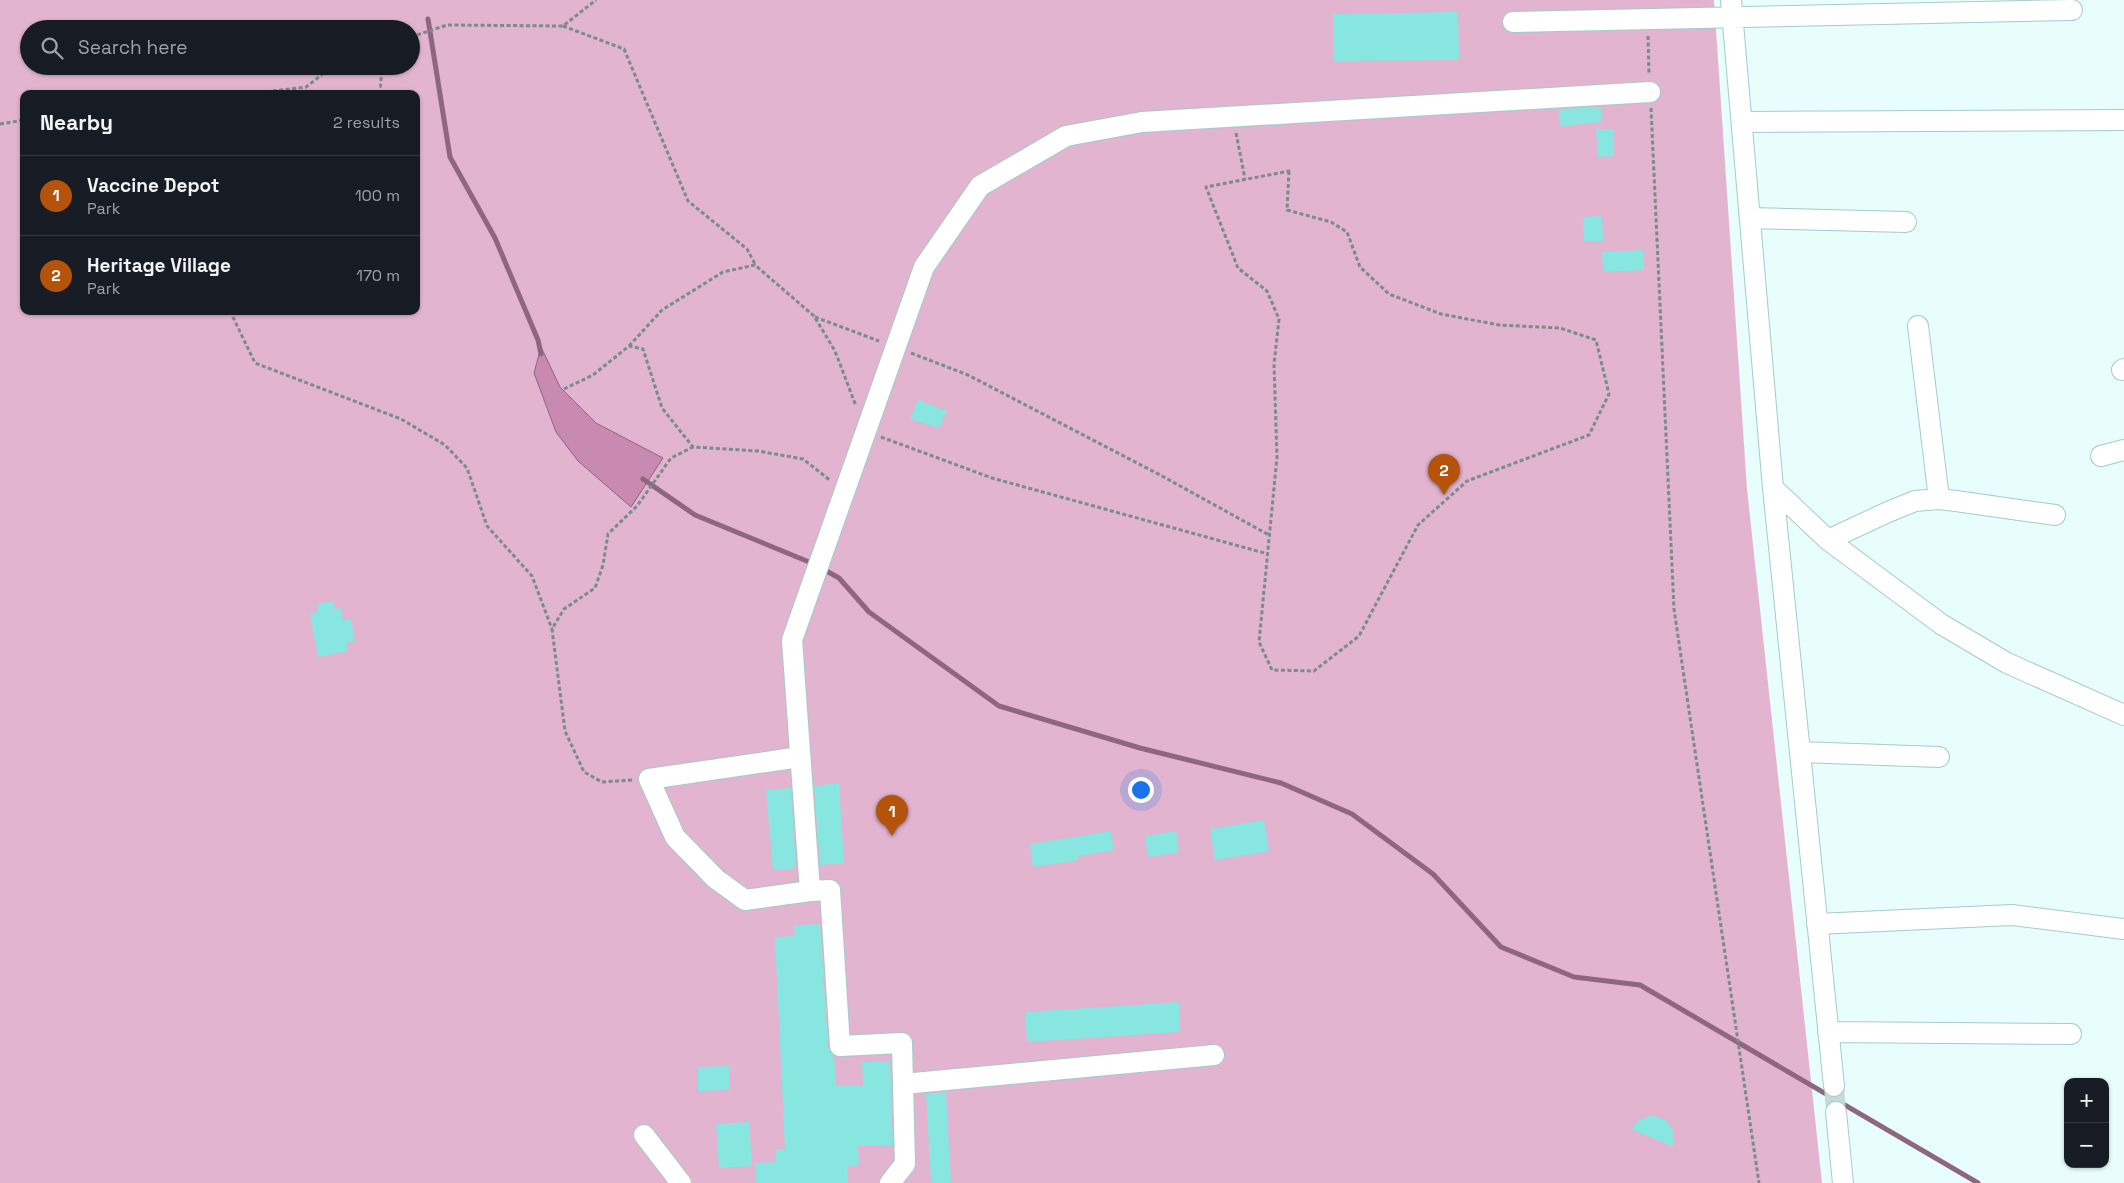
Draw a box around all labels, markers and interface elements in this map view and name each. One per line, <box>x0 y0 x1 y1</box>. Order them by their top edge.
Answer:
search box <box>20 20 420 75</box>
icon: search <box>38 34 66 62</box>
text: Search here <box>78 35 188 60</box>
text: Nearby <box>40 109 113 136</box>
text: 2 results <box>333 112 400 133</box>
text: Vaccine Depot <box>87 173 220 198</box>
text: 1 <box>52 185 60 206</box>
text: 100 m <box>355 185 400 206</box>
text: Park <box>87 198 120 219</box>
text: Heritage Village <box>87 253 231 278</box>
text: 2 <box>51 265 61 286</box>
text: 170 m <box>356 265 400 286</box>
text: Park <box>87 278 120 299</box>
pin: 2 <box>1428 454 1460 495</box>
your location <box>1128 777 1154 803</box>
pin: 1 <box>876 795 908 836</box>
map controls <box>2064 1078 2109 1168</box>
button: + <box>2064 1078 2109 1123</box>
button: − <box>2064 1123 2109 1168</box>

